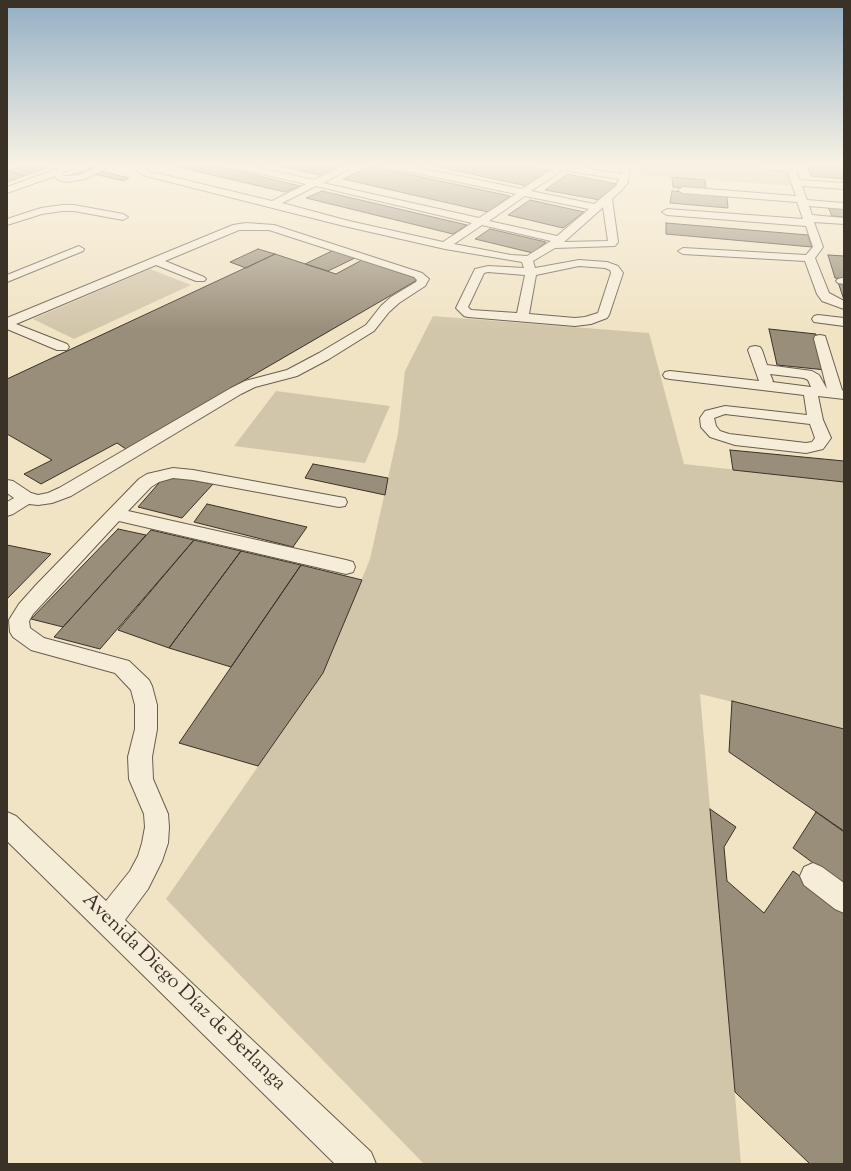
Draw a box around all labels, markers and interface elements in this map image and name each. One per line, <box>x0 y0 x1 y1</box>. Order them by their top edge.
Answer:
street label: Avenida Diego Díaz de Berlanga <box>76 889 290 1097</box>

